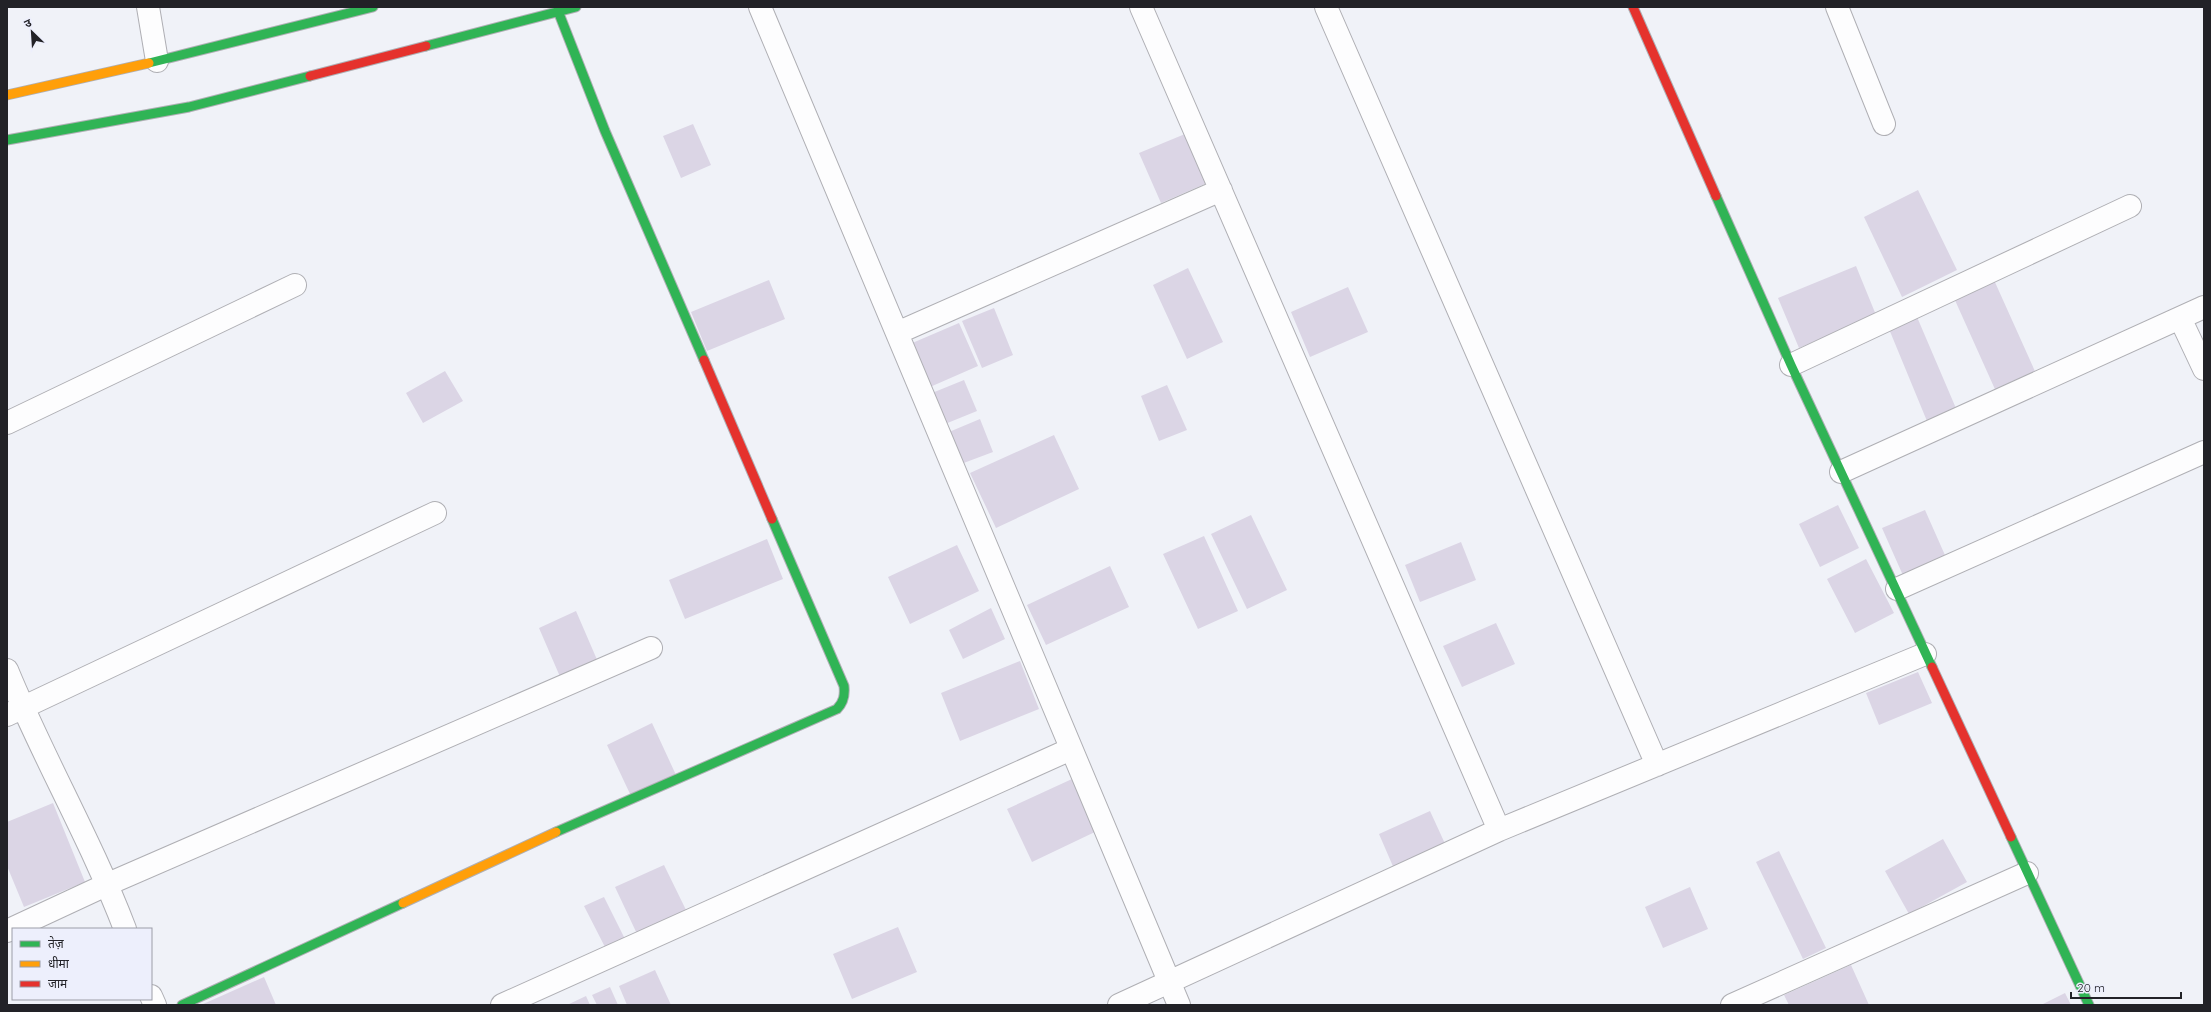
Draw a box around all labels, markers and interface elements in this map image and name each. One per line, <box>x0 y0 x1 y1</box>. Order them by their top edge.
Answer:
north arrow <box>12 12 52 52</box>
text: उ <box>22 15 34 31</box>
legend <box>12 928 152 1000</box>
text: तेज़ <box>48 936 65 951</box>
text: धीमा <box>48 956 70 971</box>
scale bar <box>2071 974 2181 1000</box>
text: जाम <box>48 976 68 991</box>
text: 20 m <box>2077 980 2105 995</box>

